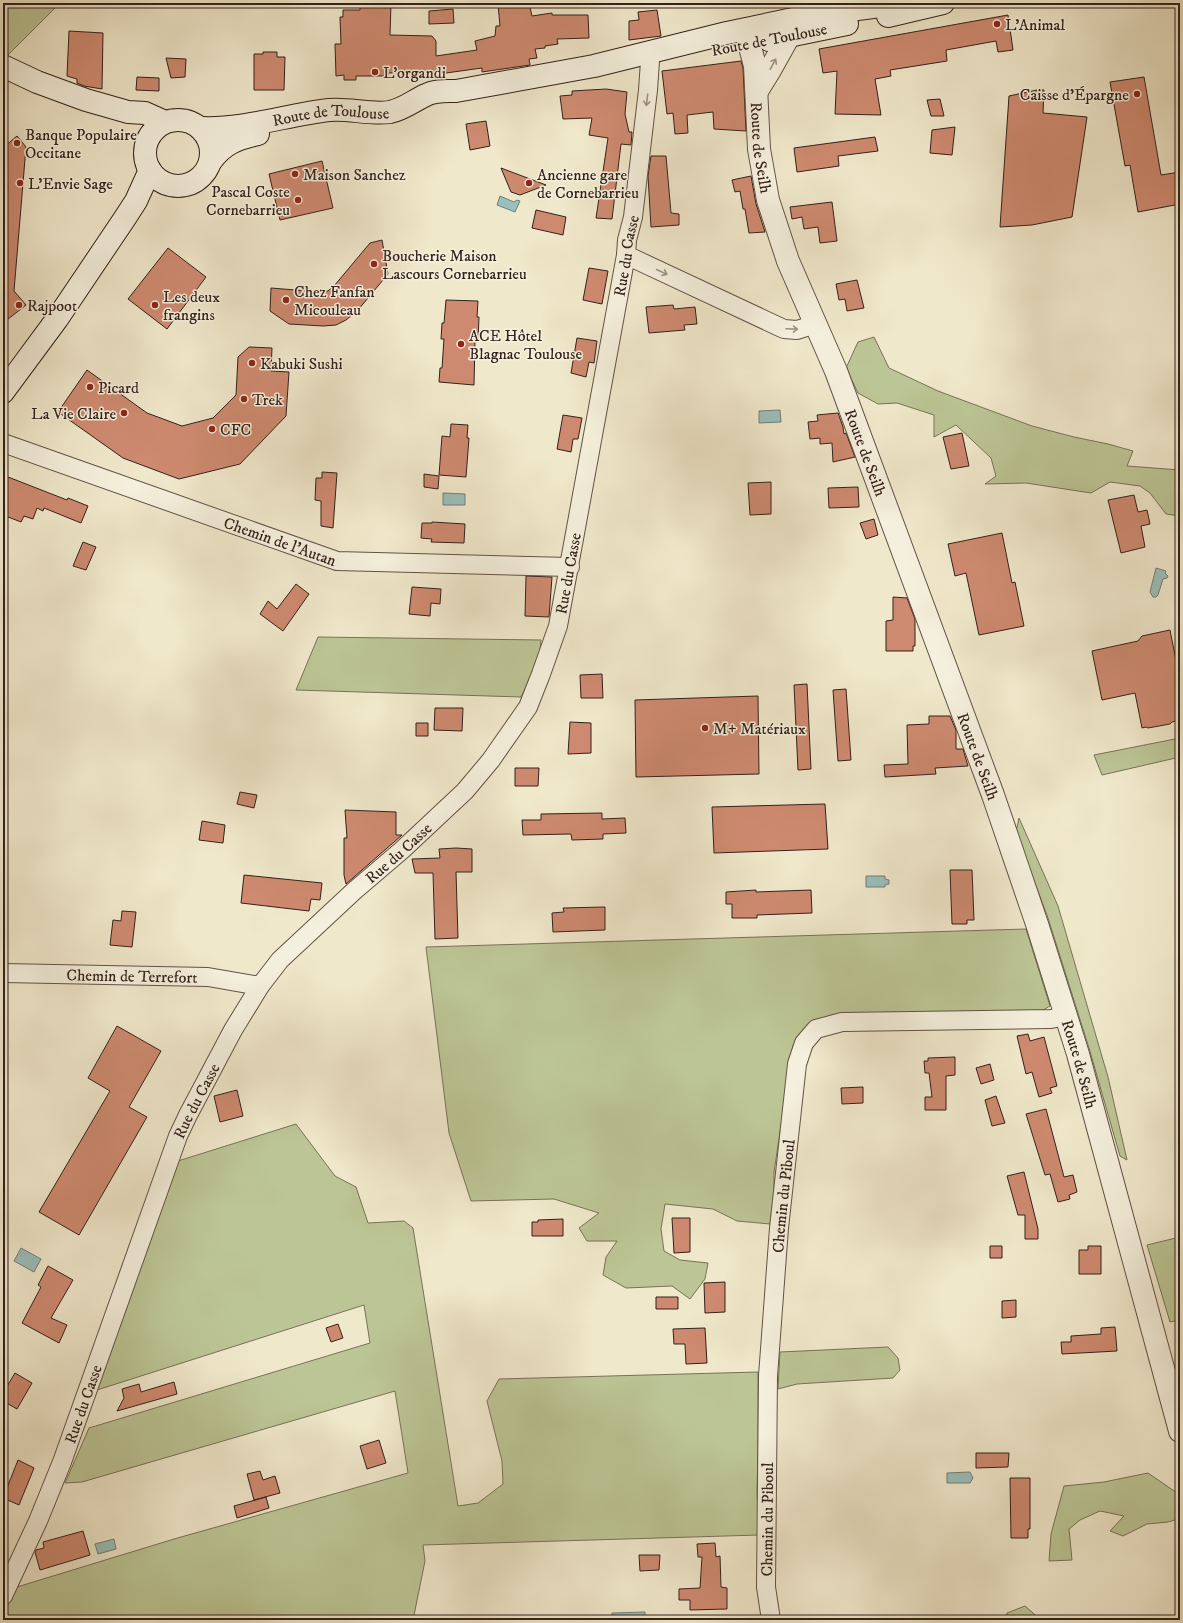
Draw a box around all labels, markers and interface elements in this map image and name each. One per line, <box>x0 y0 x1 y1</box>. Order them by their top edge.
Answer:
place label: L'Animal <box>1005 15 1065 35</box>
street label: Route de Toulouse <box>710 19 829 61</box>
marker: L'Animal <box>992 19 1002 29</box>
one-way arrow <box>770 58 778 70</box>
place label: L'organdi <box>383 63 446 83</box>
marker: L'organdi <box>370 67 380 77</box>
place label: Caisse d'Épargne <box>1020 85 1129 105</box>
marker: Caisse d'Épargne <box>1132 89 1142 99</box>
one-way arrow <box>643 93 651 106</box>
street label: Route de Toulouse <box>271 101 390 131</box>
street label: Route de Seilh <box>746 102 776 195</box>
place label: Banque Populaire Occitane <box>25 125 137 163</box>
marker: Banque Populaire Occitane <box>12 138 22 148</box>
place label: Maison Sanchez <box>303 165 406 185</box>
place label: Ancienne gare de Cornebarrieu <box>537 165 639 203</box>
marker: Maison Sanchez <box>290 169 300 179</box>
place label: L'Envie Sage <box>28 174 113 194</box>
marker: L'Envie Sage <box>15 178 25 188</box>
marker: Ancienne gare de Cornebarrieu <box>524 178 534 188</box>
place label: Pascal Coste Cornebarrieu <box>206 182 290 220</box>
marker: Pascal Coste Cornebarrieu <box>293 195 303 205</box>
street label: Rue du Casse <box>610 213 644 298</box>
place label: Boucherie Maison Lascours Cornebarrieu <box>382 246 527 284</box>
marker: Boucherie Maison Lascours Cornebarrieu <box>369 259 379 269</box>
one-way arrow <box>655 268 667 276</box>
place label: Chez Fanfan Micouleau <box>294 282 375 320</box>
place label: Les deux frangins <box>163 287 220 325</box>
marker: Chez Fanfan Micouleau <box>281 295 291 305</box>
place label: Rajpoot <box>27 296 77 316</box>
marker: Rajpoot <box>14 300 24 310</box>
marker: Les deux frangins <box>150 300 160 310</box>
one-way arrow <box>786 325 799 333</box>
place label: ACE Hôtel Blagnac Toulouse <box>469 326 582 364</box>
marker: ACE Hôtel Blagnac Toulouse <box>456 339 466 349</box>
place label: Kabuki Sushi <box>260 354 343 374</box>
marker: Kabuki Sushi <box>247 358 257 368</box>
place label: Picard <box>98 378 139 398</box>
marker: Picard <box>85 382 95 392</box>
place label: Trek <box>252 390 283 410</box>
marker: Trek <box>239 394 249 404</box>
place label: La Vie Claire <box>31 404 116 424</box>
street label: Route de Seilh <box>840 406 891 500</box>
marker: La Vie Claire <box>119 408 129 418</box>
place label: CFC <box>220 420 251 440</box>
marker: CFC <box>207 424 217 434</box>
street label: Chemin de l'Autan <box>221 513 340 571</box>
street label: Rue du Casse <box>551 531 586 616</box>
street label: Route de Seilh <box>952 710 1003 803</box>
place label: M+ Matériaux <box>713 719 806 739</box>
marker: M+ Matériaux <box>700 723 710 733</box>
street label: Rue du Casse <box>361 818 436 888</box>
street label: Chemin de Terrefort <box>66 965 198 988</box>
street label: Route de Seilh <box>1057 1017 1101 1111</box>
street label: Rue du Casse <box>169 1060 225 1142</box>
street label: Chemin du Piboul <box>768 1138 800 1254</box>
street label: Rue du Casse <box>60 1362 107 1446</box>
street label: Chemin du Piboul <box>757 1462 778 1576</box>

